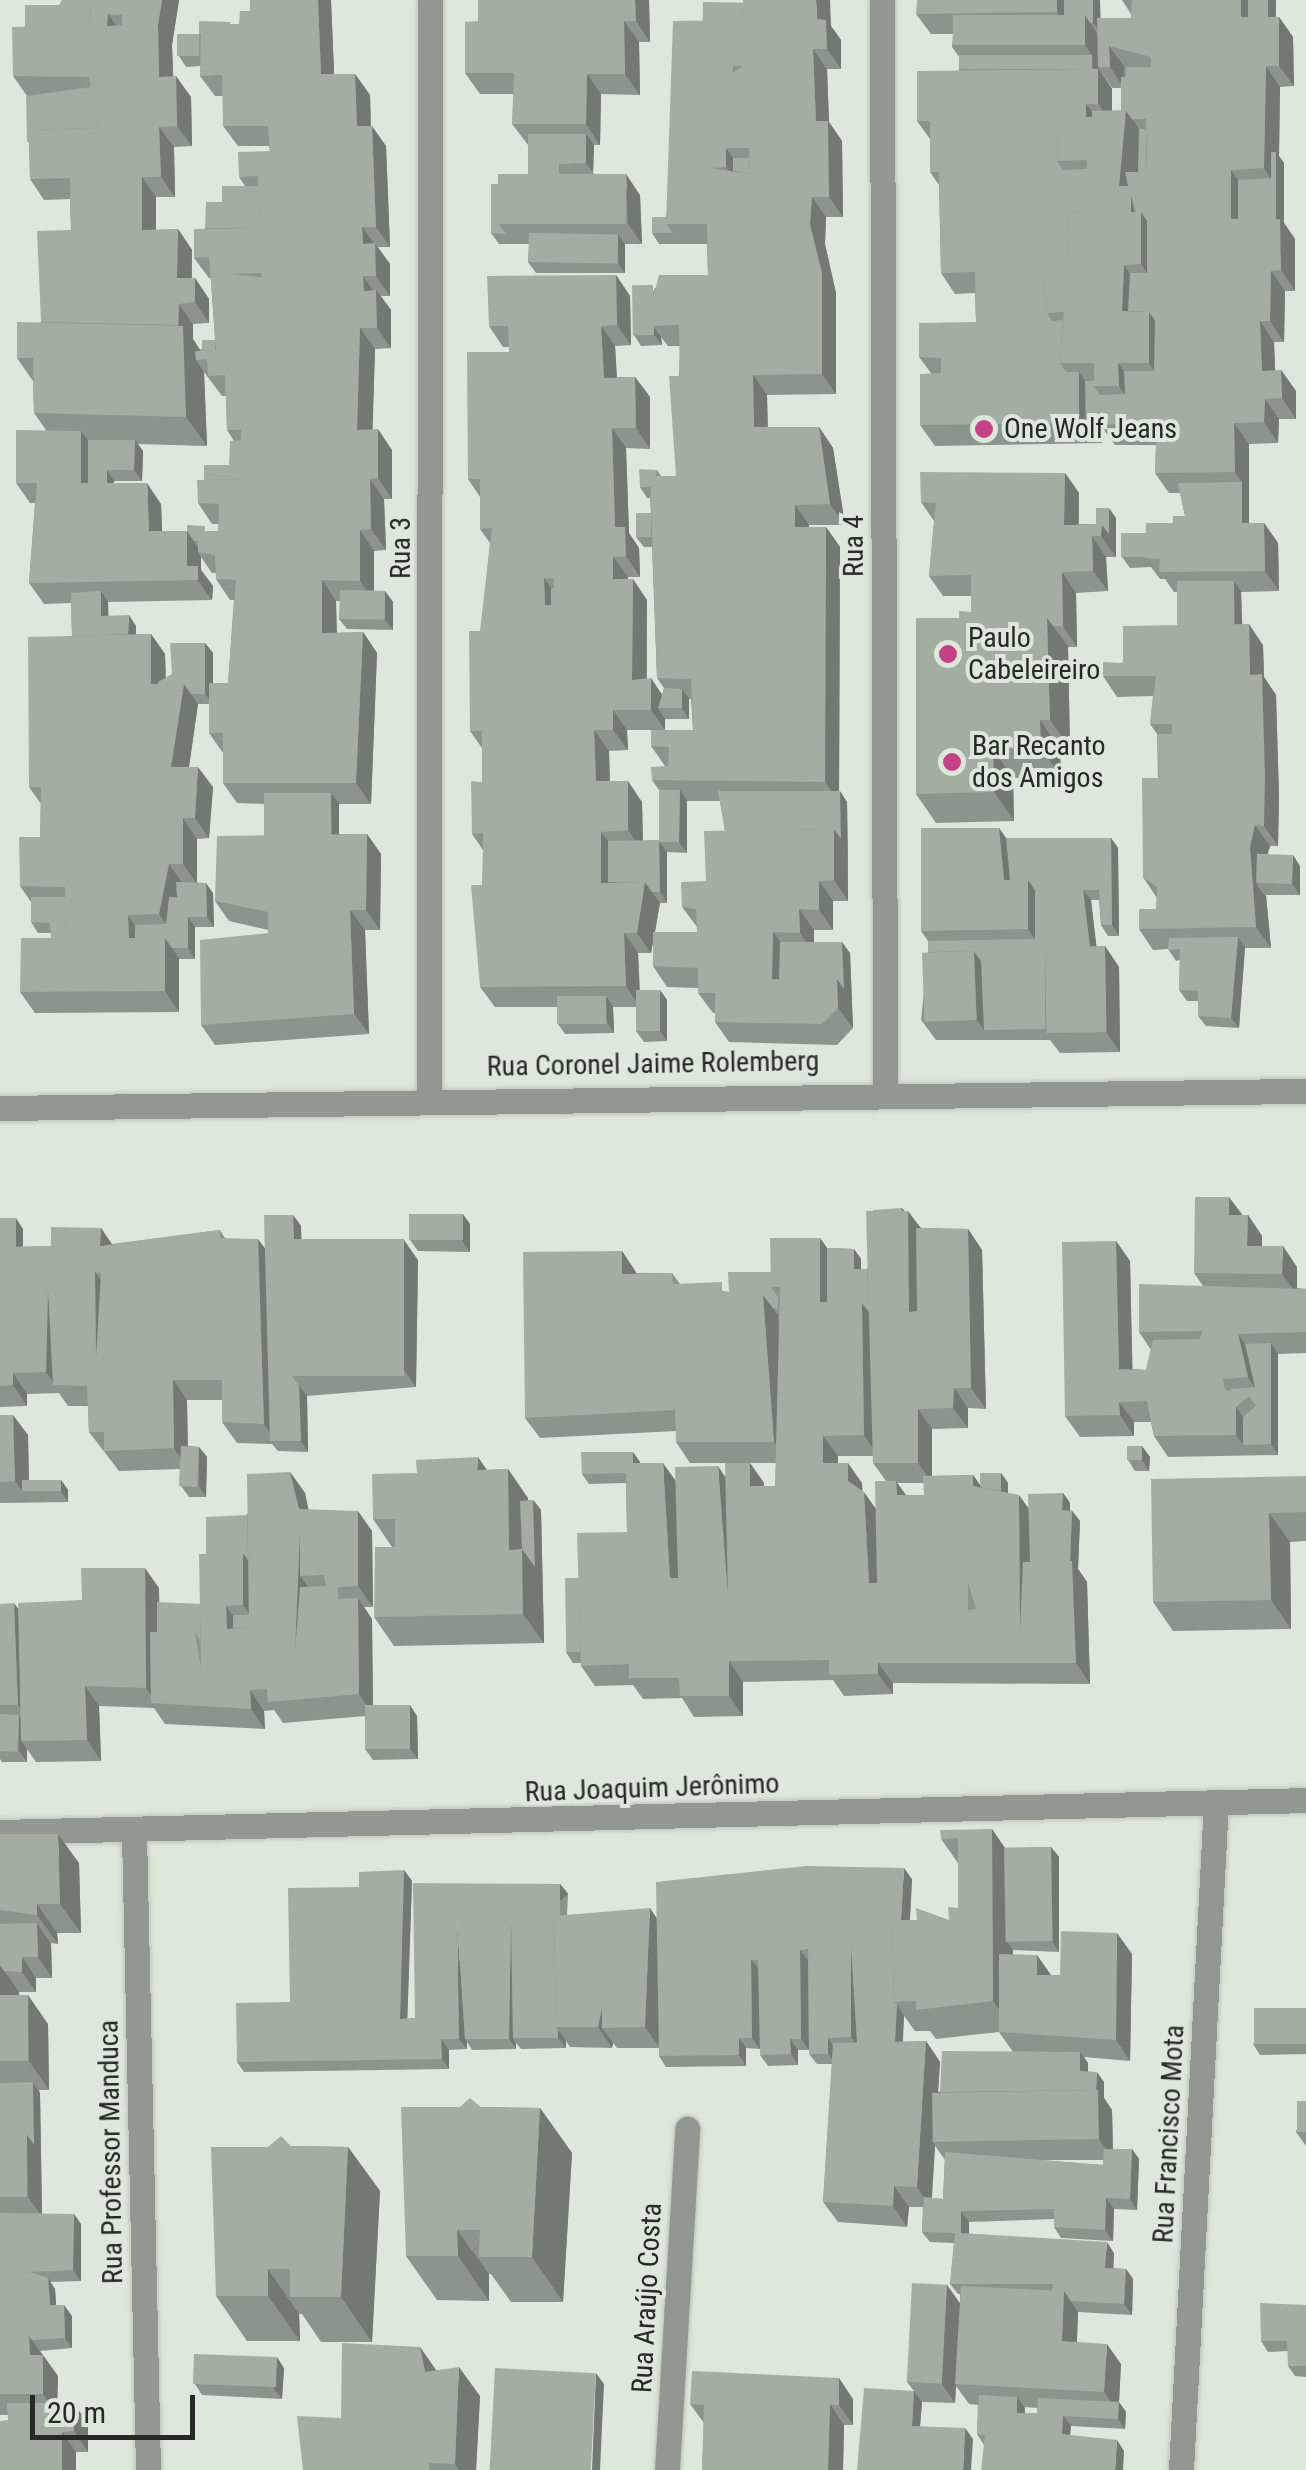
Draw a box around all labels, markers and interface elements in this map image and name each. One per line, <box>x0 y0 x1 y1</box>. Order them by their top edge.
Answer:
place label: One Wolf Jeans <box>1004 412 1177 446</box>
marker: One Wolf Jeans <box>973 418 995 440</box>
street label: Rua 4 <box>837 515 871 577</box>
street label: Rua 3 <box>384 517 418 579</box>
place label: Paulo Cabeleireiro <box>968 621 1100 687</box>
marker: Paulo Cabeleireiro <box>937 643 959 665</box>
place label: Bar Recanto dos Amigos <box>972 729 1106 795</box>
marker: Bar Recanto dos Amigos <box>941 751 963 773</box>
street label: Rua Coronel Jaime Rolemberg <box>486 1044 820 1084</box>
street label: Rua Joaquim Jerônimo <box>524 1767 780 1809</box>
street label: Rua Professor Manduca <box>92 2020 130 2284</box>
street label: Rua Francisco Mota <box>1146 2024 1192 2244</box>
street label: Rua Araújo Costa <box>625 2202 669 2394</box>
scale bar <box>35 2375 200 2437</box>
text: 20 m <box>47 2395 106 2430</box>

